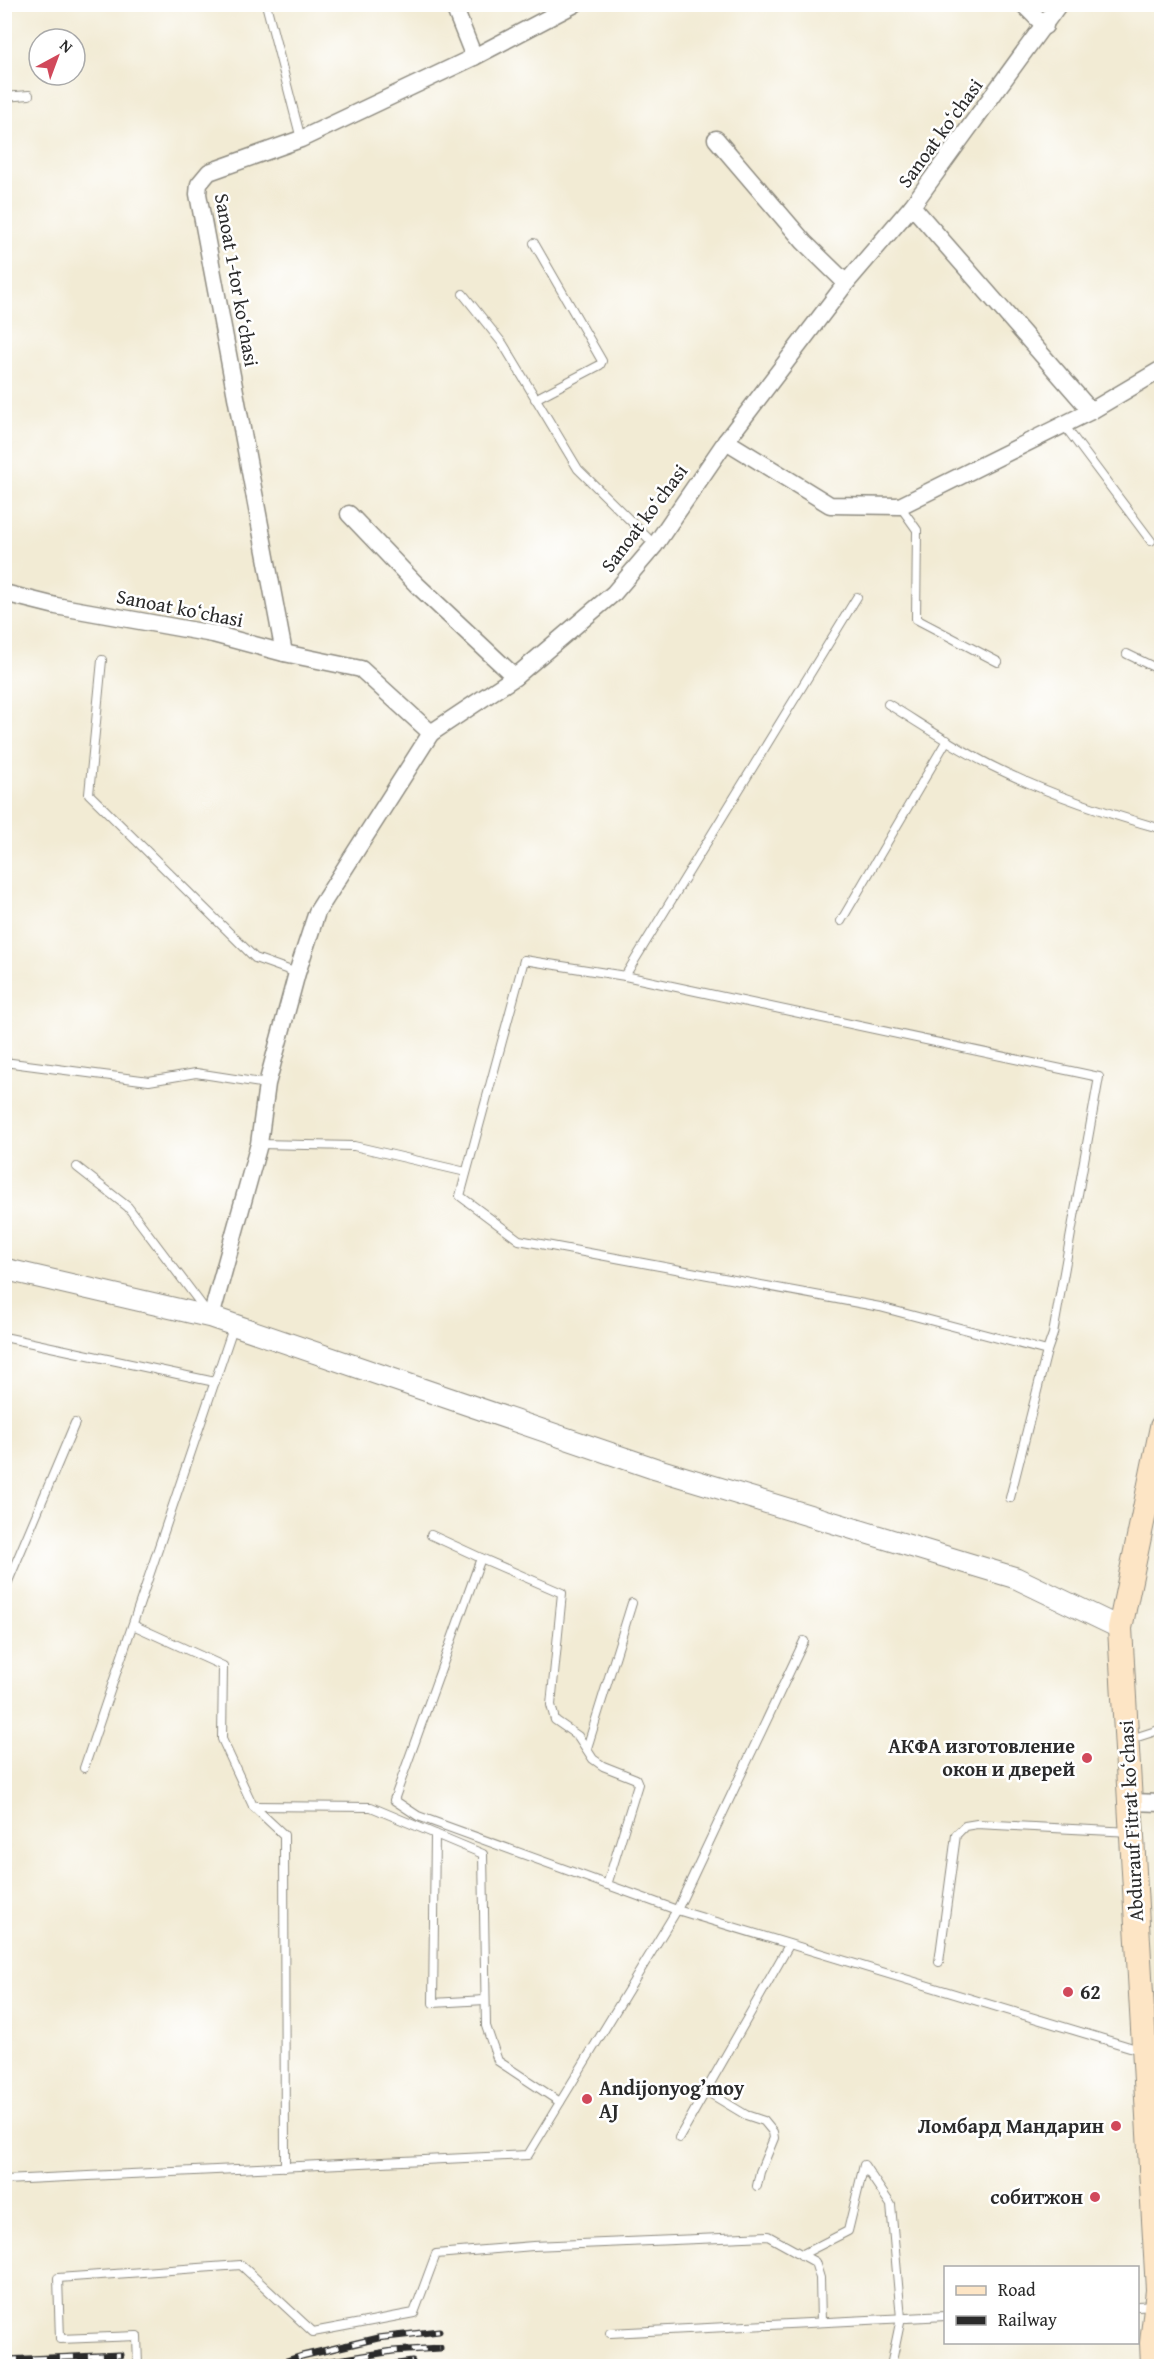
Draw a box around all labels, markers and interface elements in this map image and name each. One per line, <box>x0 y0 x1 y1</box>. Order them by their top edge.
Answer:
north arrow <box>27 27 87 87</box>
text: N <box>55 33 79 58</box>
street label: Sanoat koʻchasi <box>890 72 989 193</box>
street label: Sanoat 1-tor ko‘chasi <box>208 191 267 369</box>
street label: Sanoat koʻchasi <box>593 457 694 578</box>
street label: Sanoat koʻchasi <box>114 581 246 634</box>
street label: Abdurauf Fitrat koʻchasi <box>1111 1719 1150 1923</box>
place label: АКФА изготовление окон и дверей <box>888 1731 1075 1783</box>
marker: АКФА изготовление окон и дверей <box>1080 1751 1094 1765</box>
place label: 62 <box>1080 1977 1101 2006</box>
marker: 62 <box>1061 1985 1075 1999</box>
place label: Andijonyog’moy AJ <box>599 2073 745 2125</box>
marker: Andijonyog’moy AJ <box>580 2092 594 2106</box>
place label: Ломбард Мандарин <box>918 2111 1104 2140</box>
marker: Ломбард Мандарин <box>1109 2119 1123 2133</box>
place label: собитжон <box>990 2182 1083 2211</box>
marker: собитжон <box>1088 2190 1102 2204</box>
legend <box>944 2266 1139 2344</box>
text: Road <box>998 2276 1036 2303</box>
text: Railway <box>998 2306 1057 2333</box>

